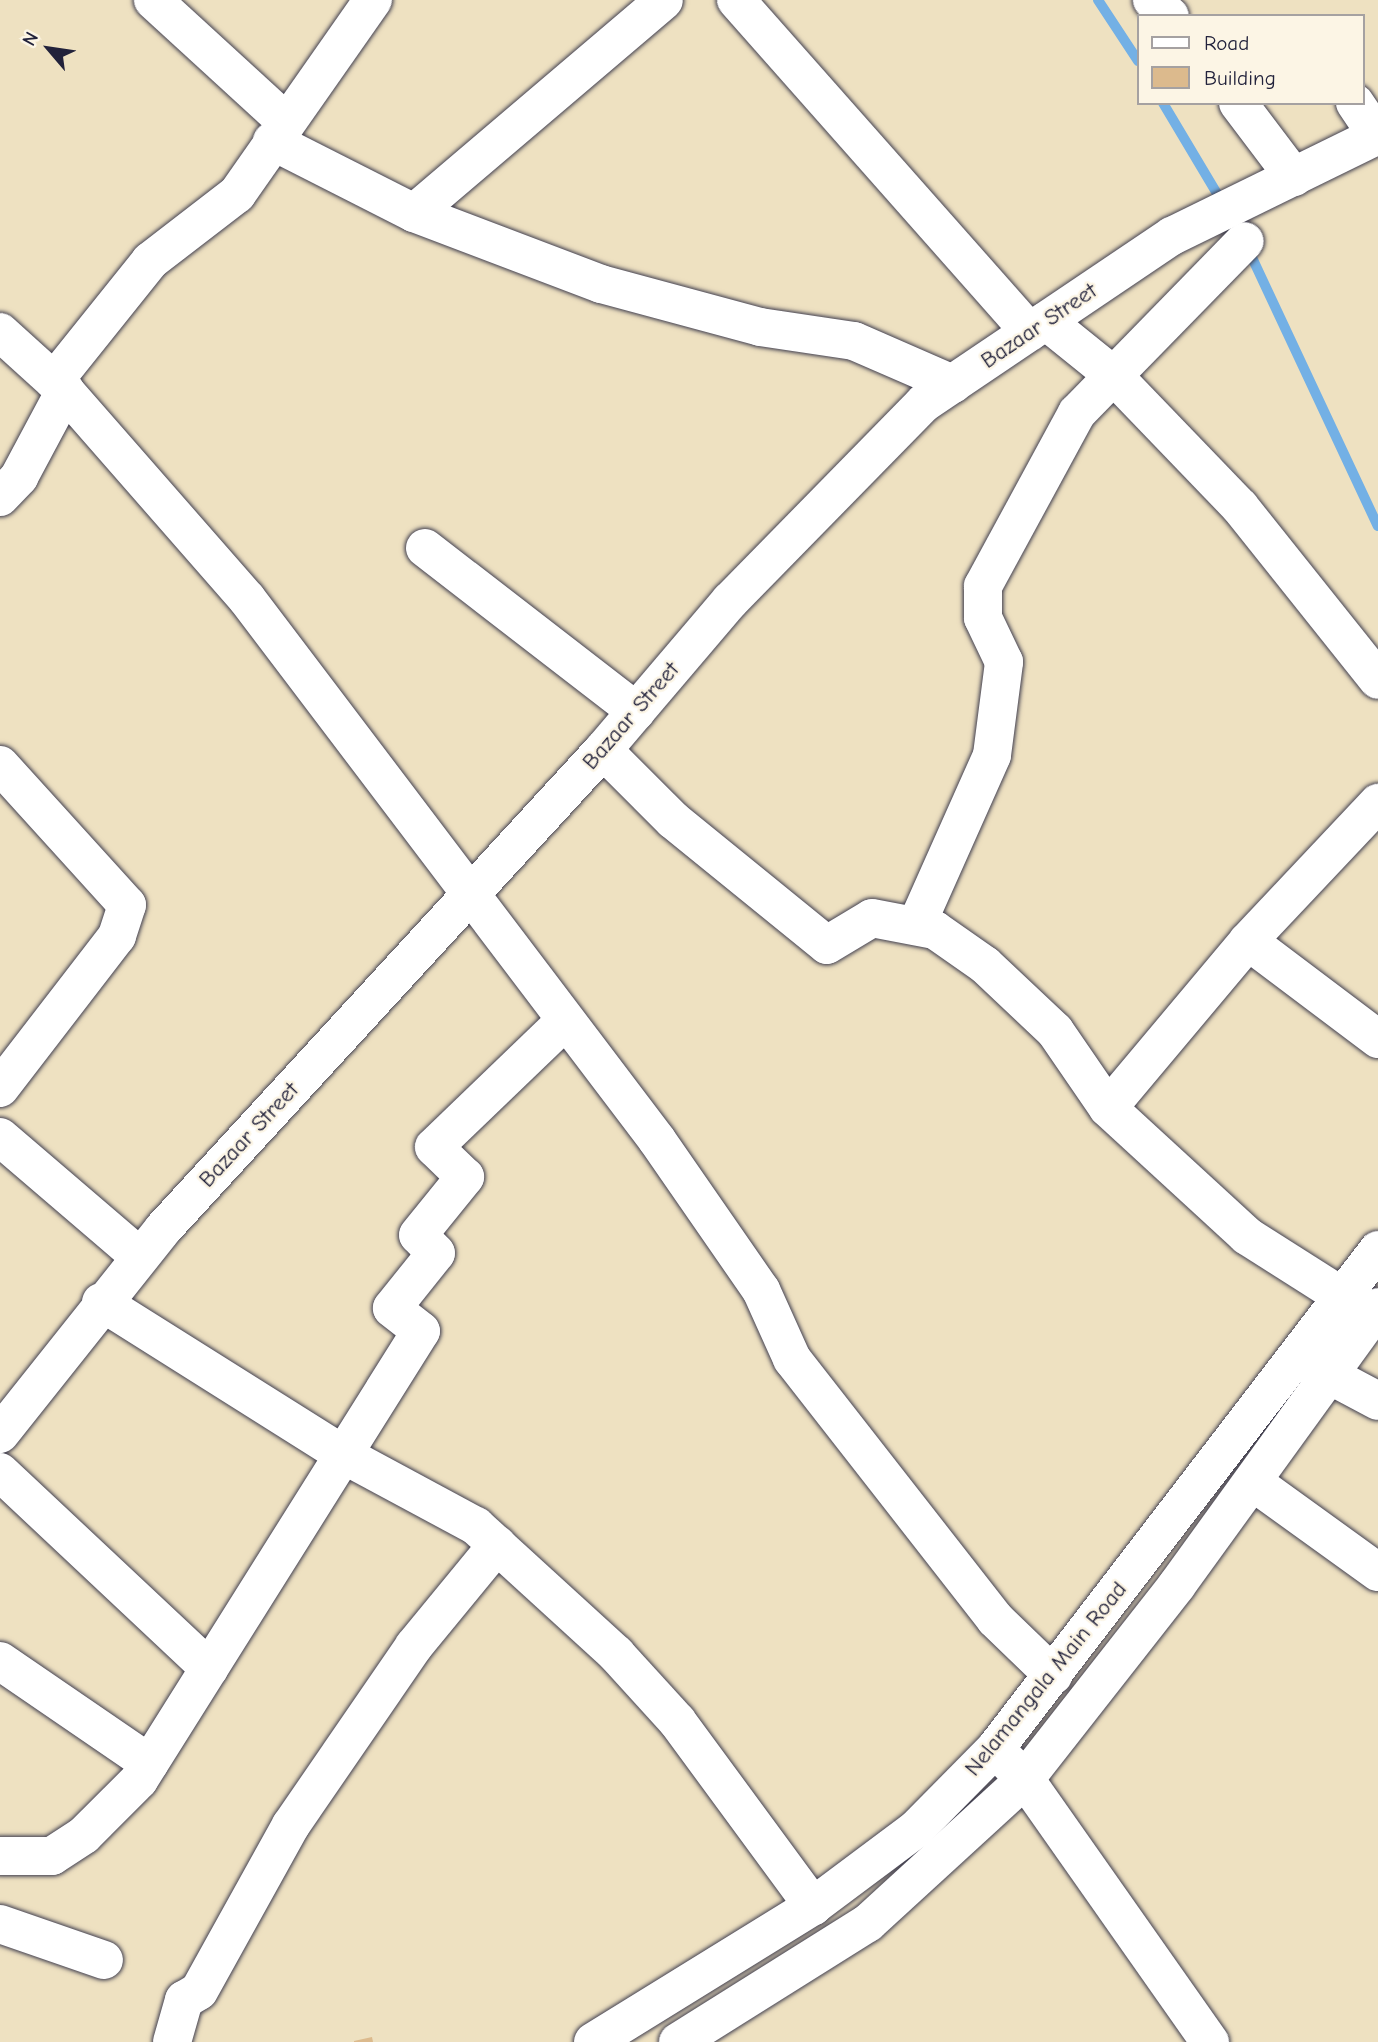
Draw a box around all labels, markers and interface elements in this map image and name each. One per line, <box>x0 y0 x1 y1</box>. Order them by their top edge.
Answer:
north arrow <box>14 14 84 84</box>
legend <box>1136 14 1364 105</box>
text: N <box>18 28 43 50</box>
text: Road <box>1204 31 1249 55</box>
text: Building <box>1204 66 1276 90</box>
street label: Bazaar Street <box>976 277 1102 375</box>
street label: Bazaar Street <box>577 656 685 776</box>
street label: Bazaar Street <box>193 1077 305 1193</box>
street label: Nelamangala Main Road <box>959 1576 1133 1782</box>

